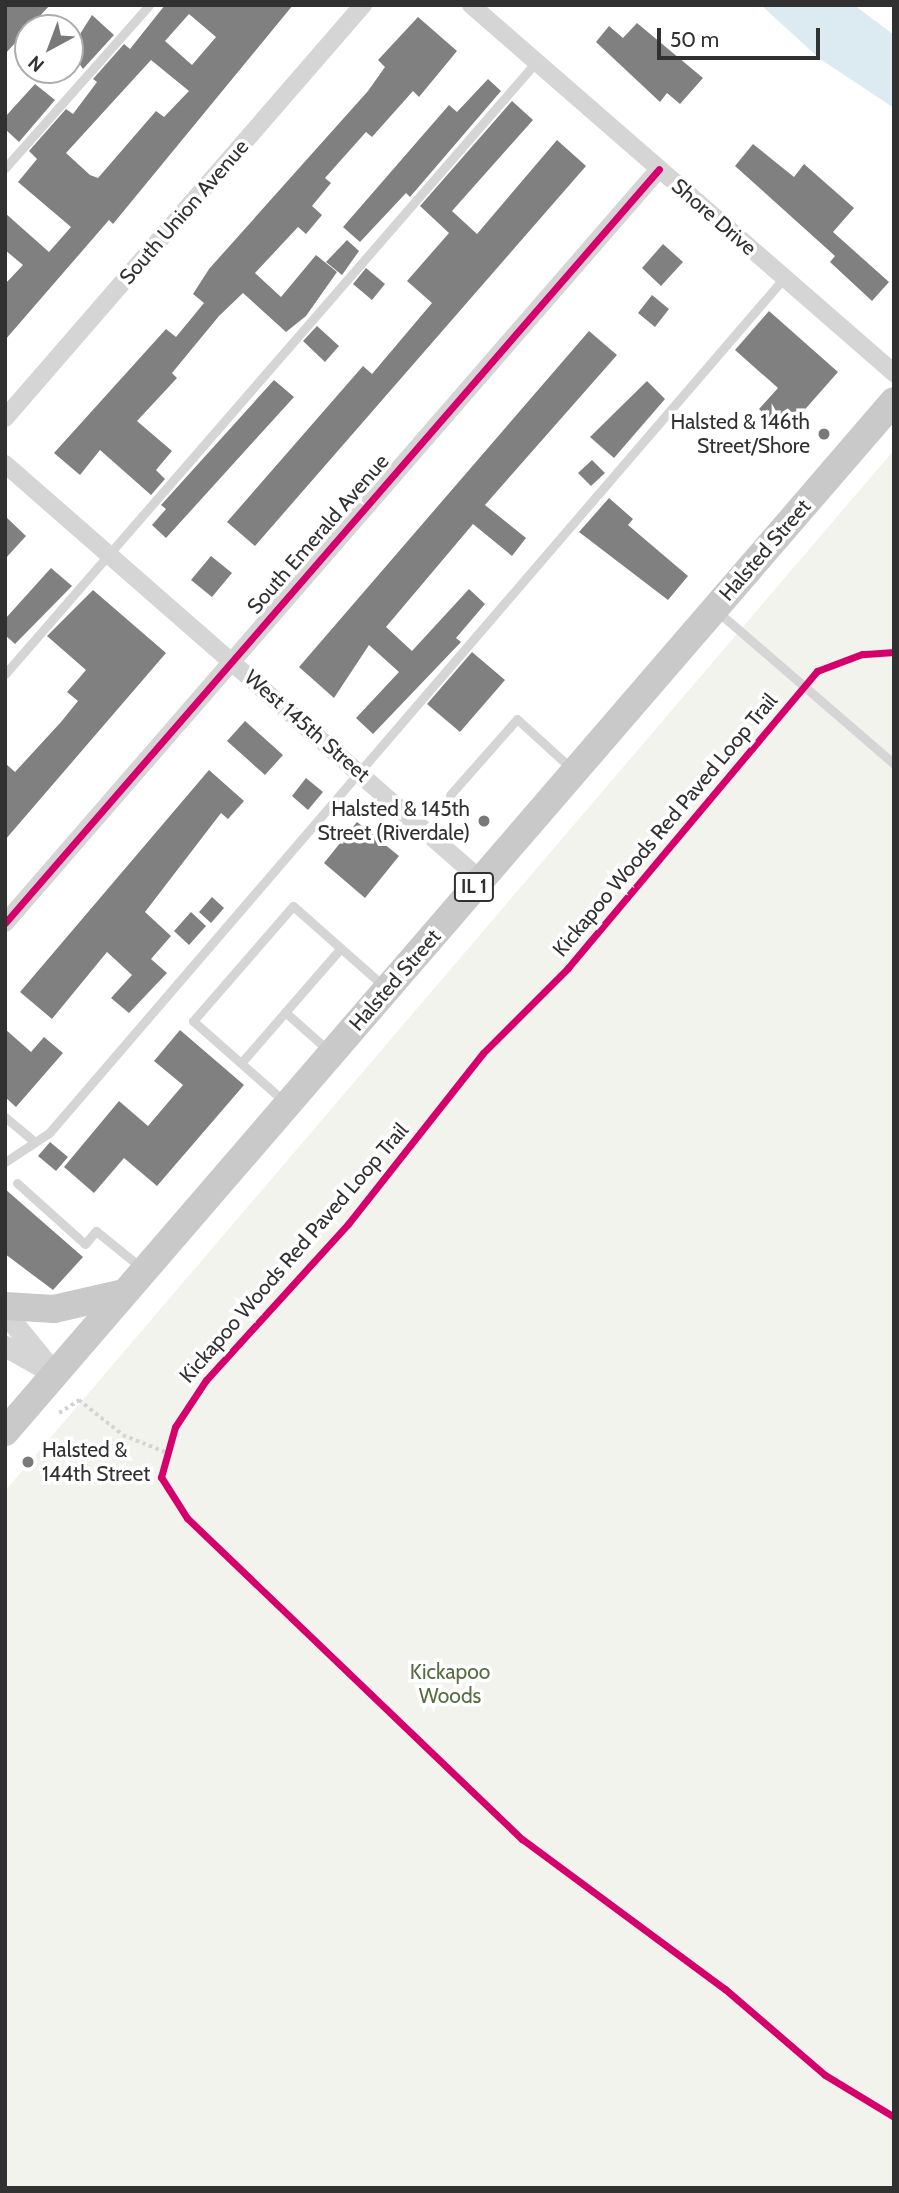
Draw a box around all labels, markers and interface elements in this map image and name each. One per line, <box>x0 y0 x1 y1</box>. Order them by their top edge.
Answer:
north arrow <box>14 14 84 84</box>
scale bar <box>661 14 824 58</box>
text: 50 m <box>670 27 719 52</box>
text: N <box>24 51 49 77</box>
street label: South Union Avenue <box>114 134 254 290</box>
street label: Shore Drive <box>666 173 762 261</box>
place label: Halsted & 146th Street/Shore <box>671 409 810 459</box>
marker: Halsted & 146th Street/Shore <box>816 426 832 442</box>
street label: South Emerald Avenue <box>242 449 394 619</box>
street label: Halsted Street <box>714 494 816 606</box>
street label: West 145th Street <box>239 665 375 787</box>
street label: Kickapoo Woods Red Paved Loop Trail <box>547 688 783 962</box>
place label: Halsted & 145th Street (Riverdale) <box>317 796 470 846</box>
marker: Halsted & 145th Street (Riverdale) <box>476 813 492 829</box>
road number: IL 1 <box>453 872 495 902</box>
street label: Halsted Street <box>344 924 446 1036</box>
street label: Kickapoo Woods Red Paved Loop Trail <box>174 1118 414 1388</box>
place label: Halsted & 144th Street <box>42 1437 150 1487</box>
marker: Halsted & 144th Street <box>20 1454 36 1470</box>
park label: Kickapoo Woods <box>410 1659 490 1709</box>

